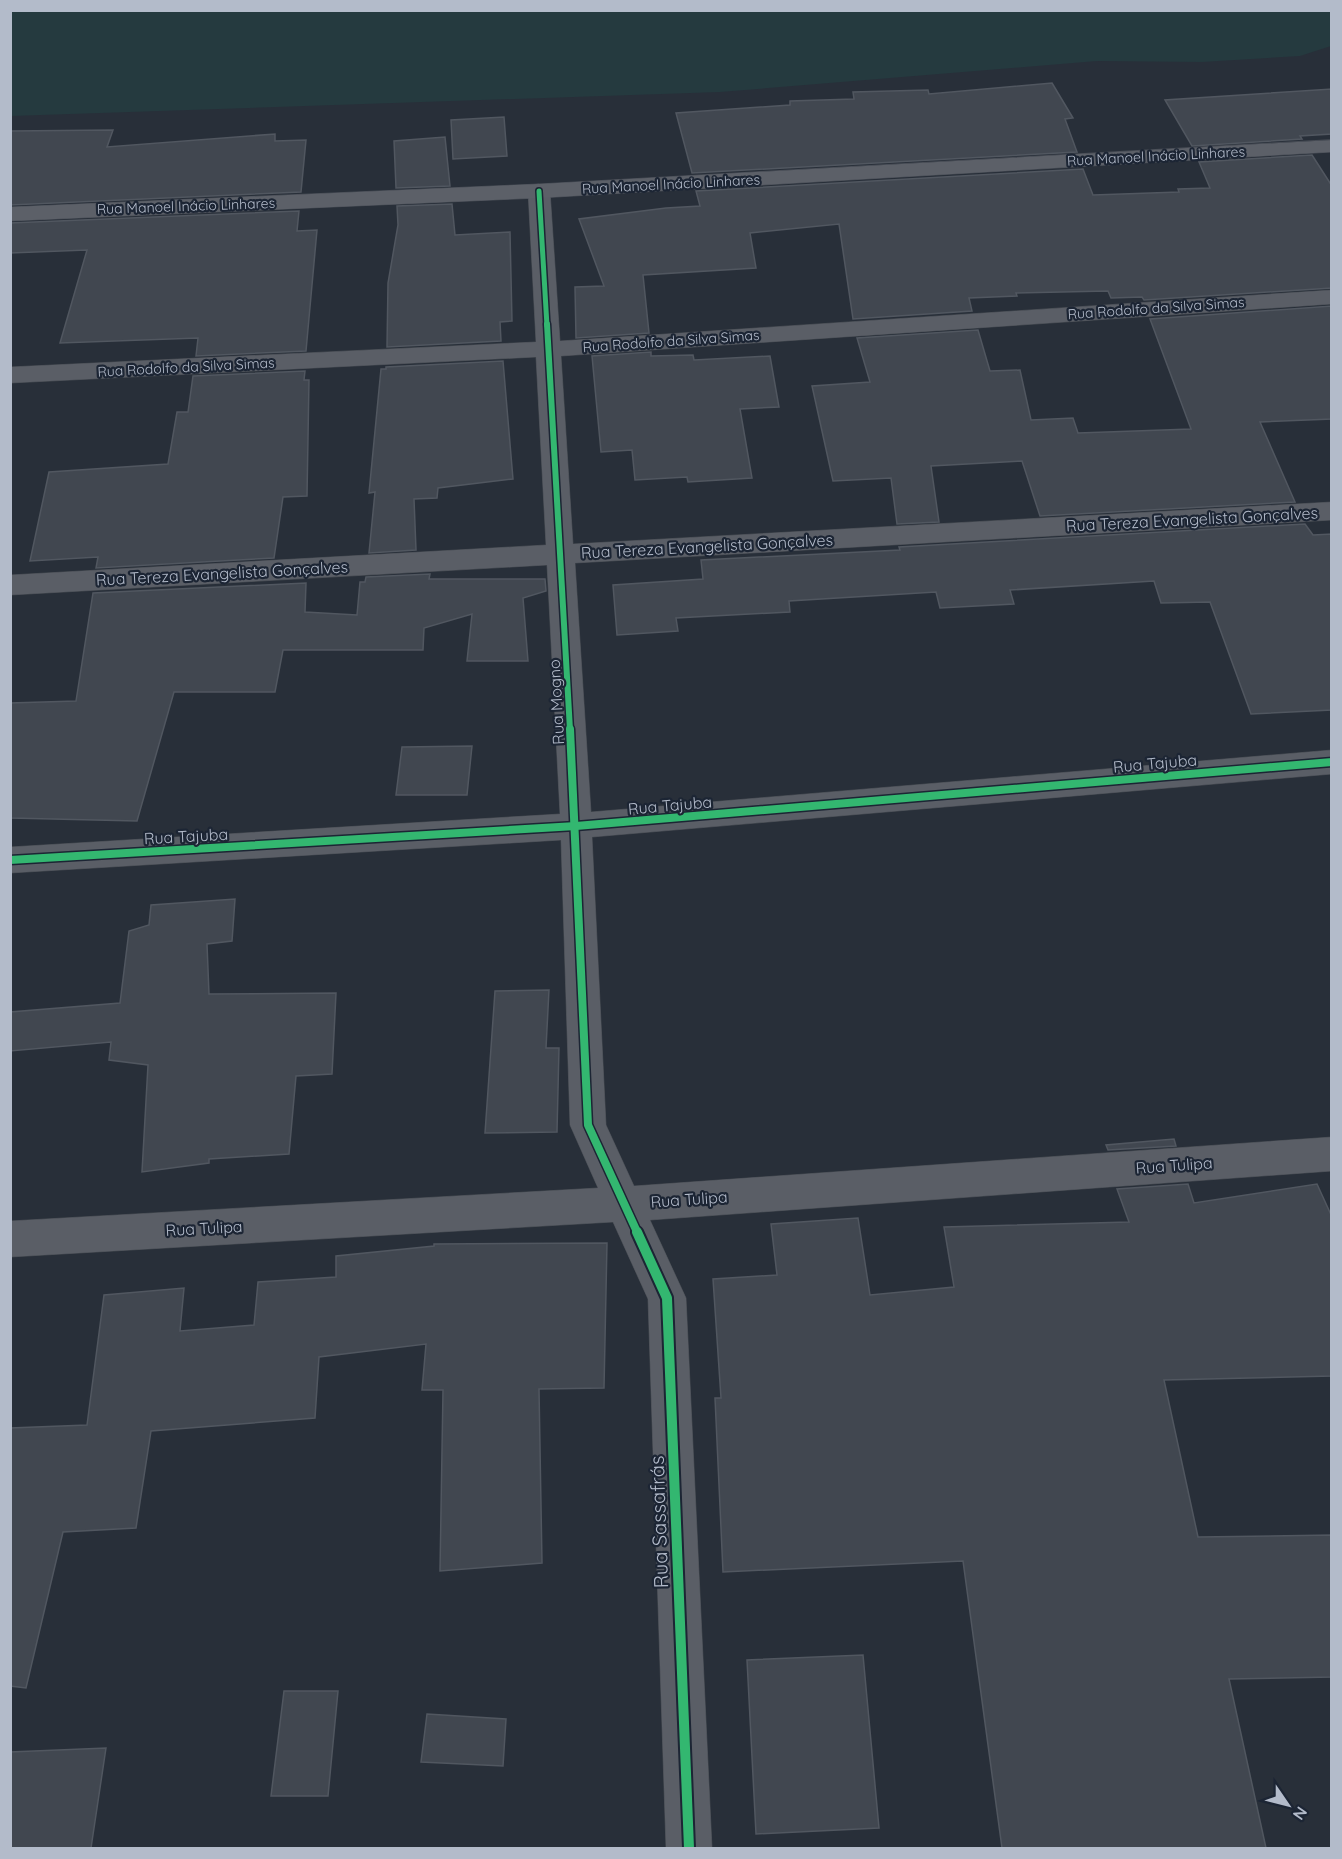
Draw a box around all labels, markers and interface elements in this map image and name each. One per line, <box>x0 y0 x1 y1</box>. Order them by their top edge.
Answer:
street label: Rua Manoel Inácio Linhares <box>1067 142 1245 170</box>
street label: Rua Manoel Inácio Linhares <box>582 170 760 198</box>
street label: Rua Manoel Inácio Linhares <box>97 194 275 218</box>
street label: Rua Rodolfo da Silva Simas <box>1067 293 1245 323</box>
street label: Rua Rodolfo da Silva Simas <box>582 326 760 356</box>
street label: Rua Rodolfo da Silva Simas <box>97 353 275 381</box>
street label: Rua Tereza Evangelista Gonçalves <box>1065 502 1319 536</box>
street label: Rua Tereza Evangelista Gonçalves <box>580 529 834 563</box>
street label: Rua Tereza Evangelista Gonçalves <box>95 556 349 590</box>
street label: Rua Mogno <box>544 659 568 745</box>
street label: Rua Tajuba <box>1112 749 1198 777</box>
street label: Rua Tajuba <box>627 791 713 819</box>
street label: Rua Tajuba <box>143 824 229 848</box>
street label: Rua Tulipa <box>1135 1152 1213 1178</box>
street label: Rua Tulipa <box>650 1186 728 1212</box>
street label: Rua Tulipa <box>165 1216 243 1240</box>
street label: Rua Sassafrás <box>644 1455 673 1589</box>
north arrow <box>1258 1775 1318 1835</box>
text: N <box>1289 1803 1312 1824</box>

